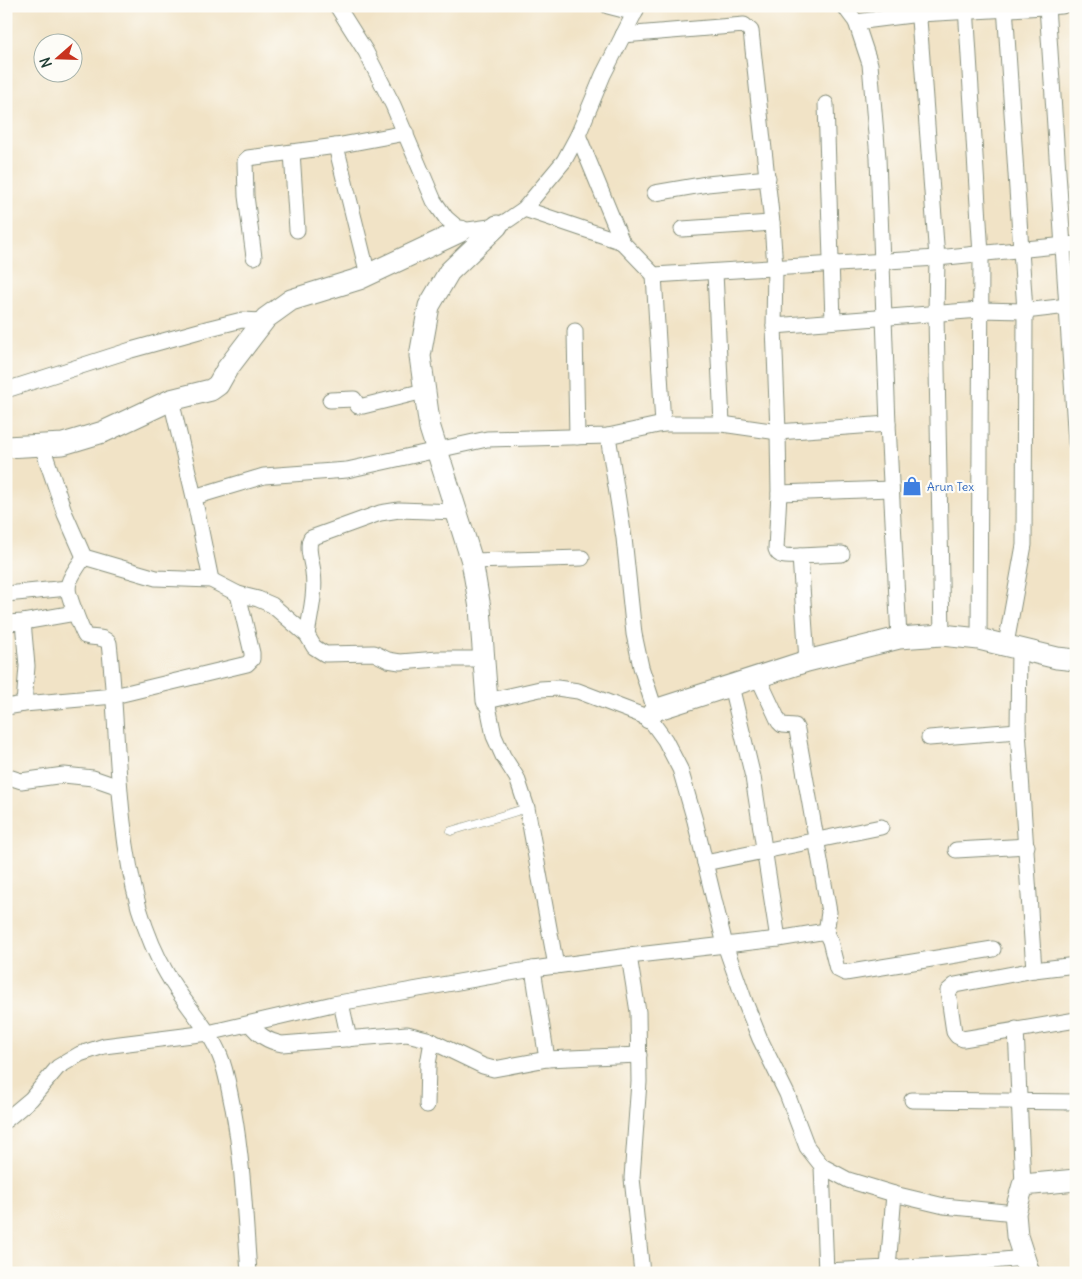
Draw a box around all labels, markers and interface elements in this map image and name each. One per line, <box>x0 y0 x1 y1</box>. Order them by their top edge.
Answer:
north arrow <box>32 32 82 82</box>
text: N <box>36 55 56 70</box>
shop icon: Arun Tex <box>901 475 923 497</box>
place label: Arun Tex <box>927 479 974 494</box>

